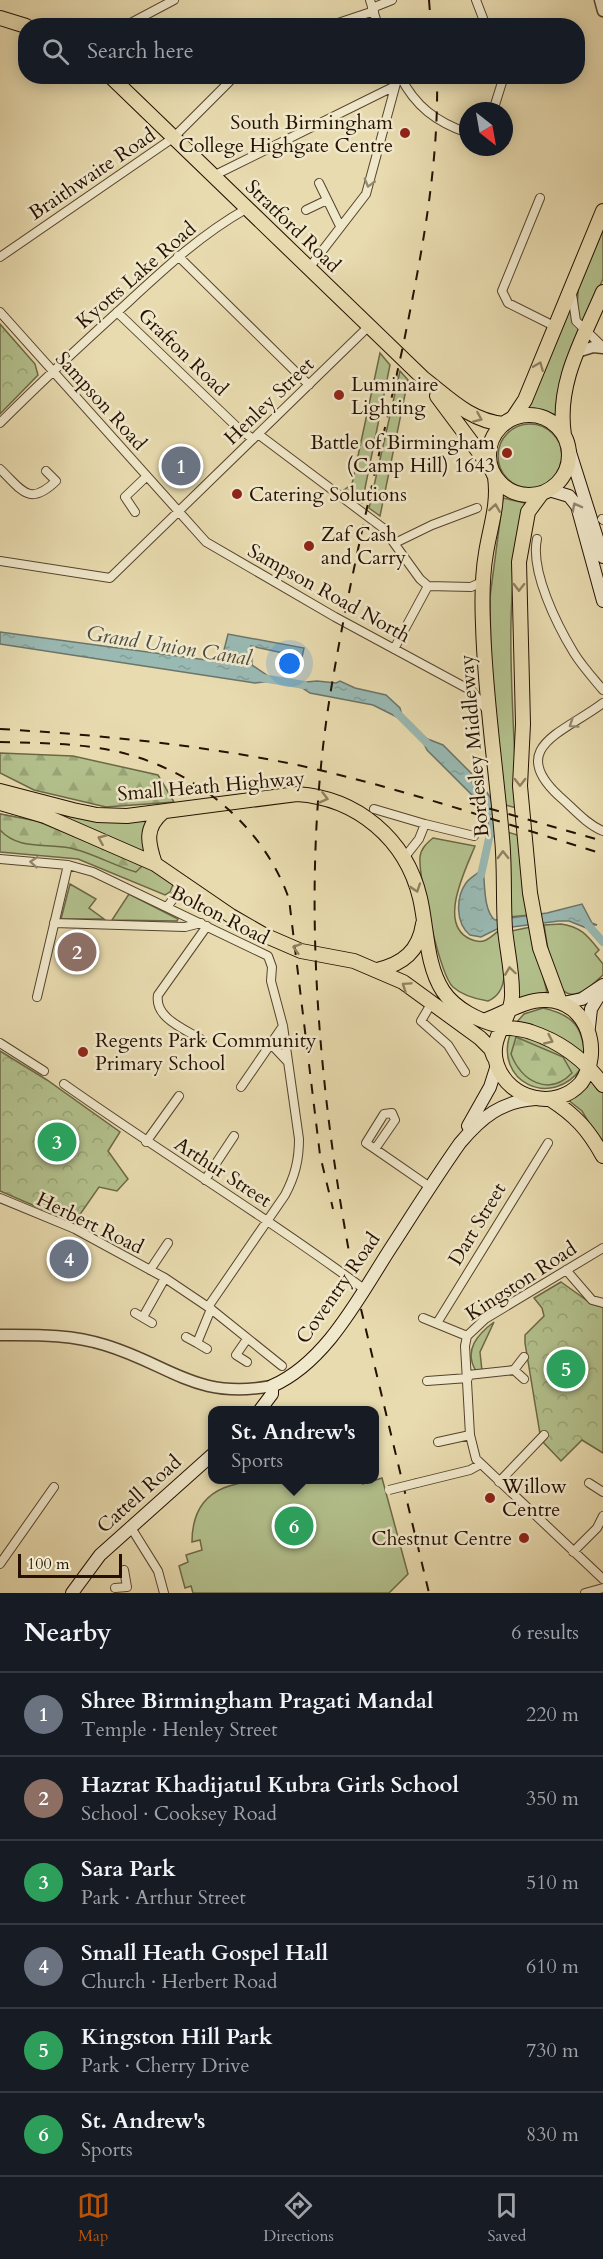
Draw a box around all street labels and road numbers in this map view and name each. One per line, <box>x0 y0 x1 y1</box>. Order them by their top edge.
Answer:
street label: Braithwaite Road <box>23 121 161 226</box>
street label: Stratford Road <box>239 174 347 279</box>
street label: Kyotts Lake Road <box>70 215 202 335</box>
street label: Grafton Road <box>132 302 234 402</box>
street label: Sampson Road <box>49 346 153 457</box>
street label: Henley Street <box>218 351 320 451</box>
street label: Sampson Road North <box>243 537 415 649</box>
street label: Bordesley Middleway <box>453 653 495 839</box>
street label: Small Heath Highway <box>116 764 306 808</box>
street label: Bolton Road <box>166 879 274 952</box>
street label: Arthur Street <box>169 1131 277 1214</box>
street label: Dart Street <box>442 1177 513 1270</box>
street label: Herbert Road <box>32 1185 148 1261</box>
street label: Coventry Road <box>290 1227 387 1349</box>
street label: Kingston Road <box>460 1235 582 1327</box>
street label: Cattell Road <box>91 1449 187 1539</box>

